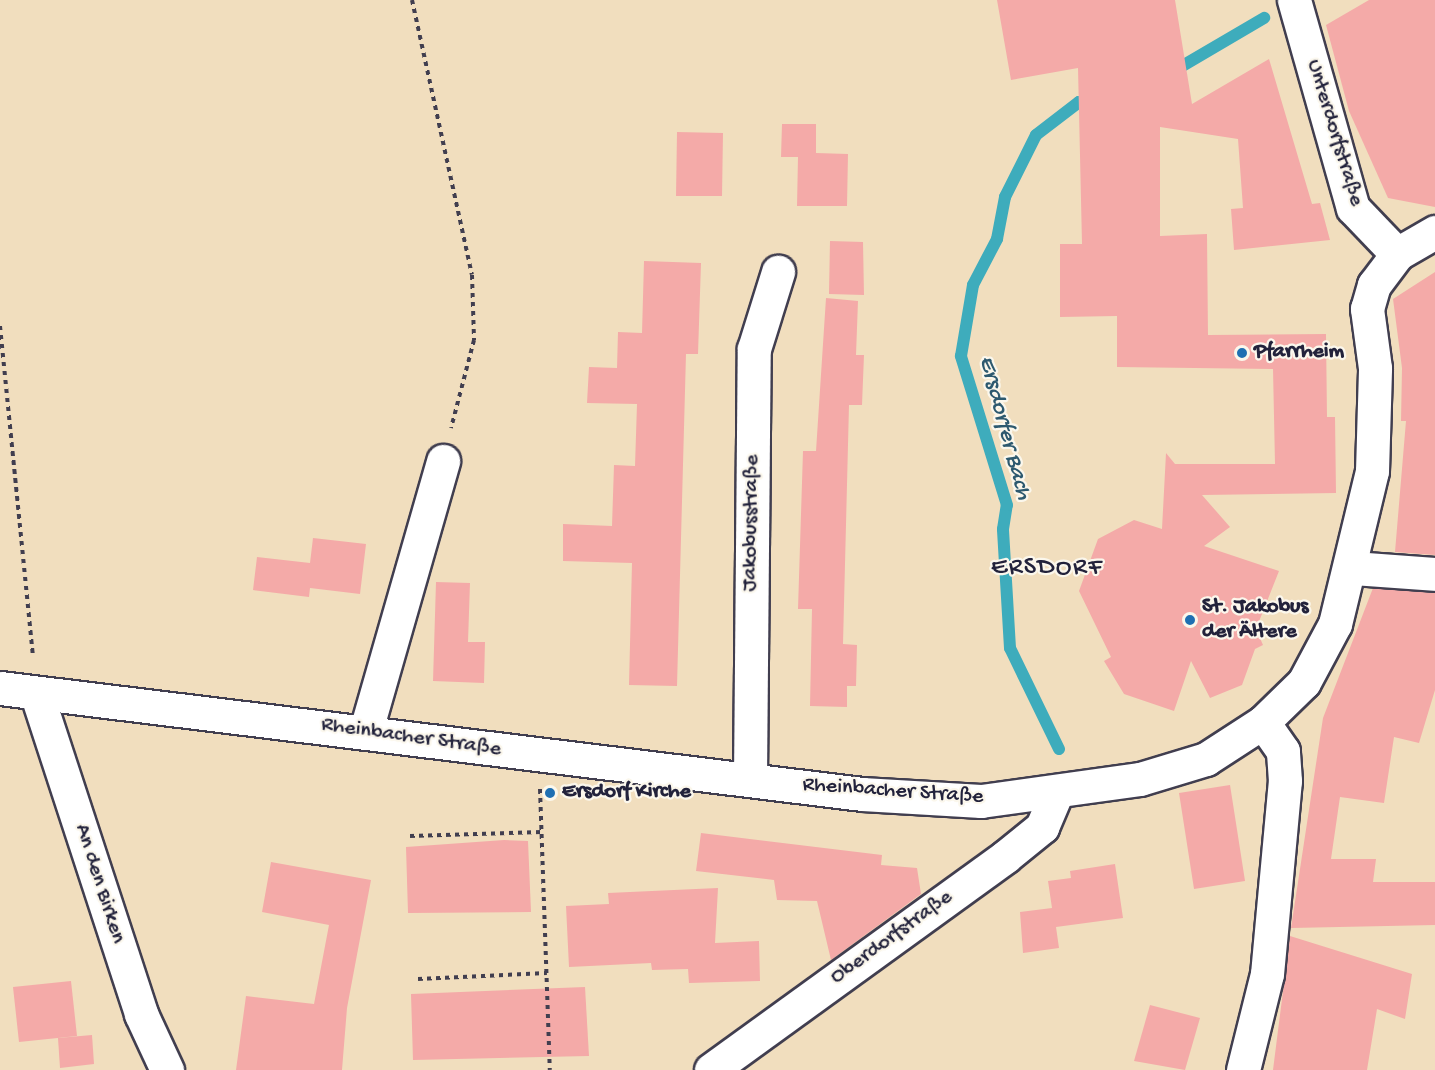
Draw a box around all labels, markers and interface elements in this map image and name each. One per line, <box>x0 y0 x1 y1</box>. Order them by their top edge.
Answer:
street label: Unterdorfstraße <box>1299 57 1369 209</box>
place label: Pfarrheim <box>1254 340 1344 366</box>
marker: Pfarrheim <box>1235 346 1249 360</box>
water label: Ersdorfer Bach <box>971 353 1037 503</box>
street label: Jakobusstraße <box>738 454 766 592</box>
district label: ERSDORF <box>991 553 1103 585</box>
place label: St. Jakobus der Ältere <box>1202 594 1308 646</box>
marker: St. Jakobus der Ältere <box>1183 613 1197 627</box>
street label: Rheinbacher Straße <box>319 712 503 764</box>
street label: Rheinbacher Straße <box>802 773 984 811</box>
place label: Ersdorf Kirche <box>562 780 691 806</box>
marker: Ersdorf Kirche <box>543 786 557 800</box>
street label: An den Birken <box>67 821 131 947</box>
street label: Oberdorfstraße <box>826 885 958 991</box>

